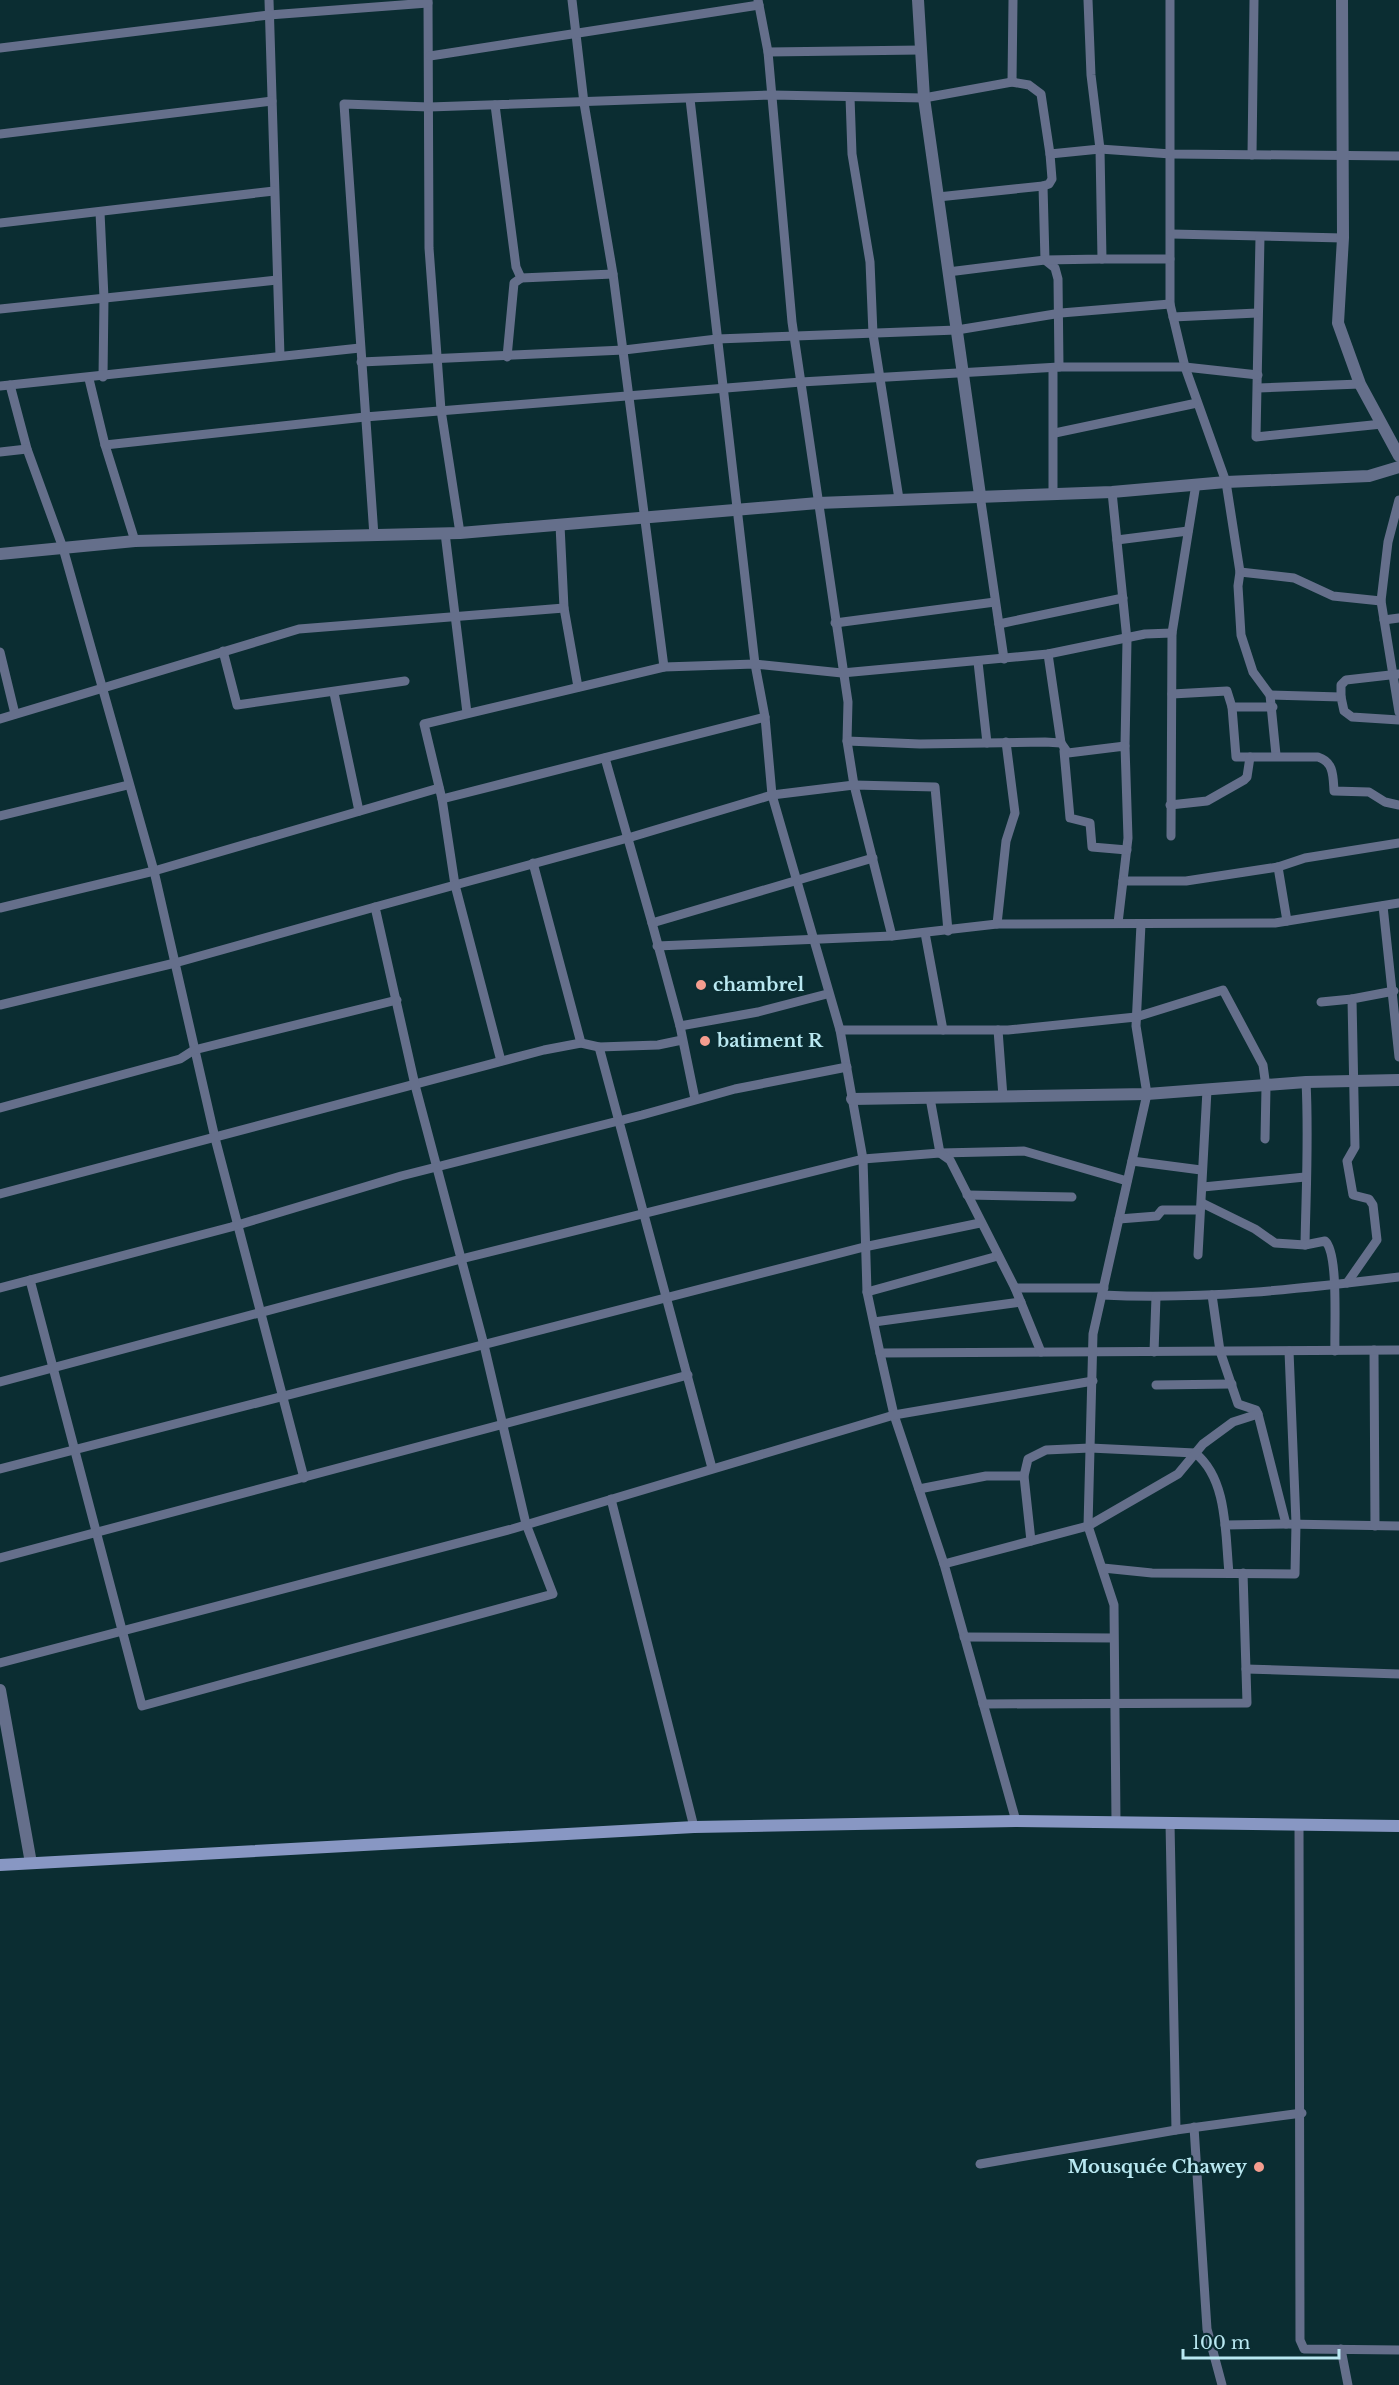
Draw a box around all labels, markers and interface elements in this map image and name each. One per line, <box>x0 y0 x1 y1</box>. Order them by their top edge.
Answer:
place label: chambrel <box>713 974 805 996</box>
marker: chambrel <box>694 978 708 992</box>
place label: batiment R <box>716 1030 824 1052</box>
marker: batiment R <box>698 1034 712 1048</box>
place label: Mousquée Chawey <box>1068 2156 1247 2178</box>
marker: Mousquée Chawey <box>1252 2160 1266 2174</box>
scale bar <box>1183 2322 1339 2360</box>
text: 100 m <box>1192 2332 1250 2354</box>

